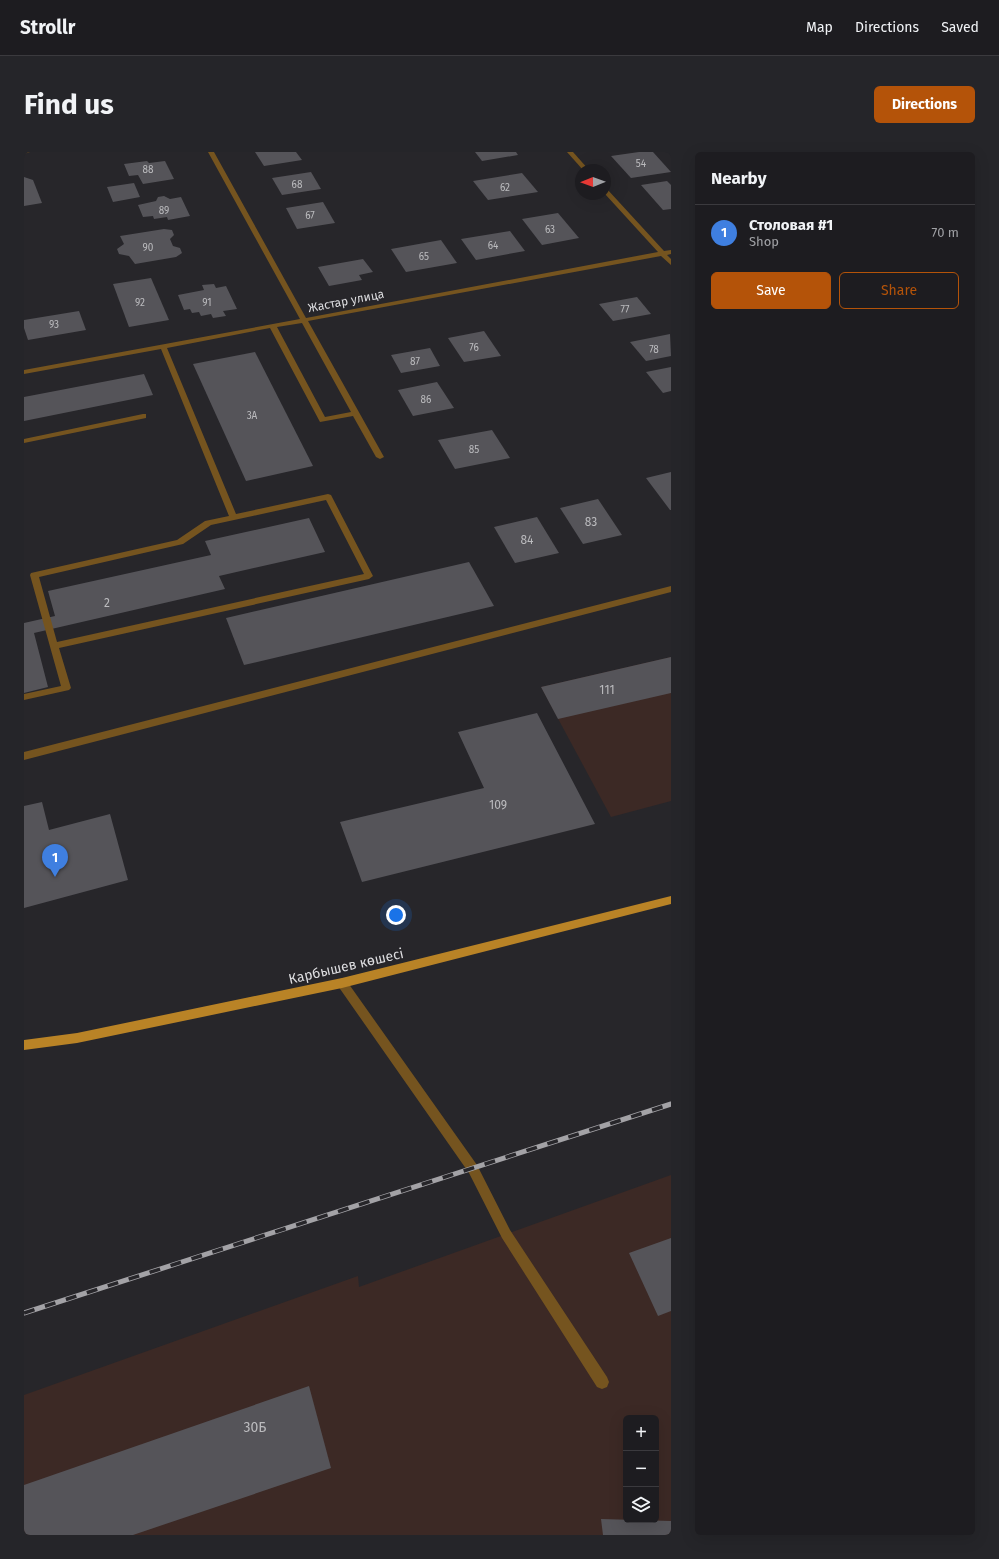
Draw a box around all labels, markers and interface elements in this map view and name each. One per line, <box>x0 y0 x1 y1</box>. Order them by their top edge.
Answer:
text: Strollr <box>20 16 75 39</box>
text: Map <box>806 19 833 36</box>
text: Directions <box>855 19 919 36</box>
text: Saved <box>941 19 979 36</box>
button: Directions <box>874 86 975 123</box>
text: Find us <box>24 88 114 121</box>
house number: 54 <box>636 158 647 170</box>
house number: 88 <box>142 164 154 176</box>
north arrow <box>575 164 611 200</box>
text: Nearby <box>711 168 766 189</box>
house number: 68 <box>292 179 303 191</box>
house number: 62 <box>500 182 510 194</box>
house number: 89 <box>159 205 169 217</box>
house number: 67 <box>305 210 315 222</box>
text: Столовая #1 <box>749 216 833 234</box>
house number: 63 <box>545 224 555 236</box>
text: 1 <box>721 225 727 240</box>
text: 70 m <box>932 225 959 240</box>
text: Shop <box>749 234 779 249</box>
house number: 64 <box>488 240 499 252</box>
house number: 90 <box>143 242 154 254</box>
house number: 65 <box>419 251 429 263</box>
button: Save <box>711 272 831 309</box>
button: Share <box>839 272 959 309</box>
street label: Жастар улица <box>307 287 385 315</box>
house number: 92 <box>135 297 145 309</box>
house number: 91 <box>202 297 212 309</box>
house number: 77 <box>621 304 630 316</box>
house number: 93 <box>49 319 59 331</box>
house number: 76 <box>469 342 479 354</box>
house number: 78 <box>649 344 659 356</box>
house number: 87 <box>410 356 420 368</box>
house number: 86 <box>421 394 431 406</box>
house number: 3А <box>247 410 258 422</box>
house number: 85 <box>469 444 479 456</box>
house number: 83 <box>585 515 597 529</box>
house number: 84 <box>521 533 534 547</box>
house number: 2 <box>104 596 110 610</box>
house number: 111 <box>599 683 615 697</box>
house number: 109 <box>489 798 507 812</box>
pin: 1 <box>42 844 68 877</box>
your location <box>386 905 406 925</box>
street label: Карбышев көшесі <box>287 945 405 988</box>
map controls <box>623 1415 659 1523</box>
button: + <box>623 1415 659 1451</box>
house number: 30Б <box>244 1419 266 1436</box>
button: − <box>623 1451 659 1487</box>
button: layers <box>623 1487 659 1523</box>

